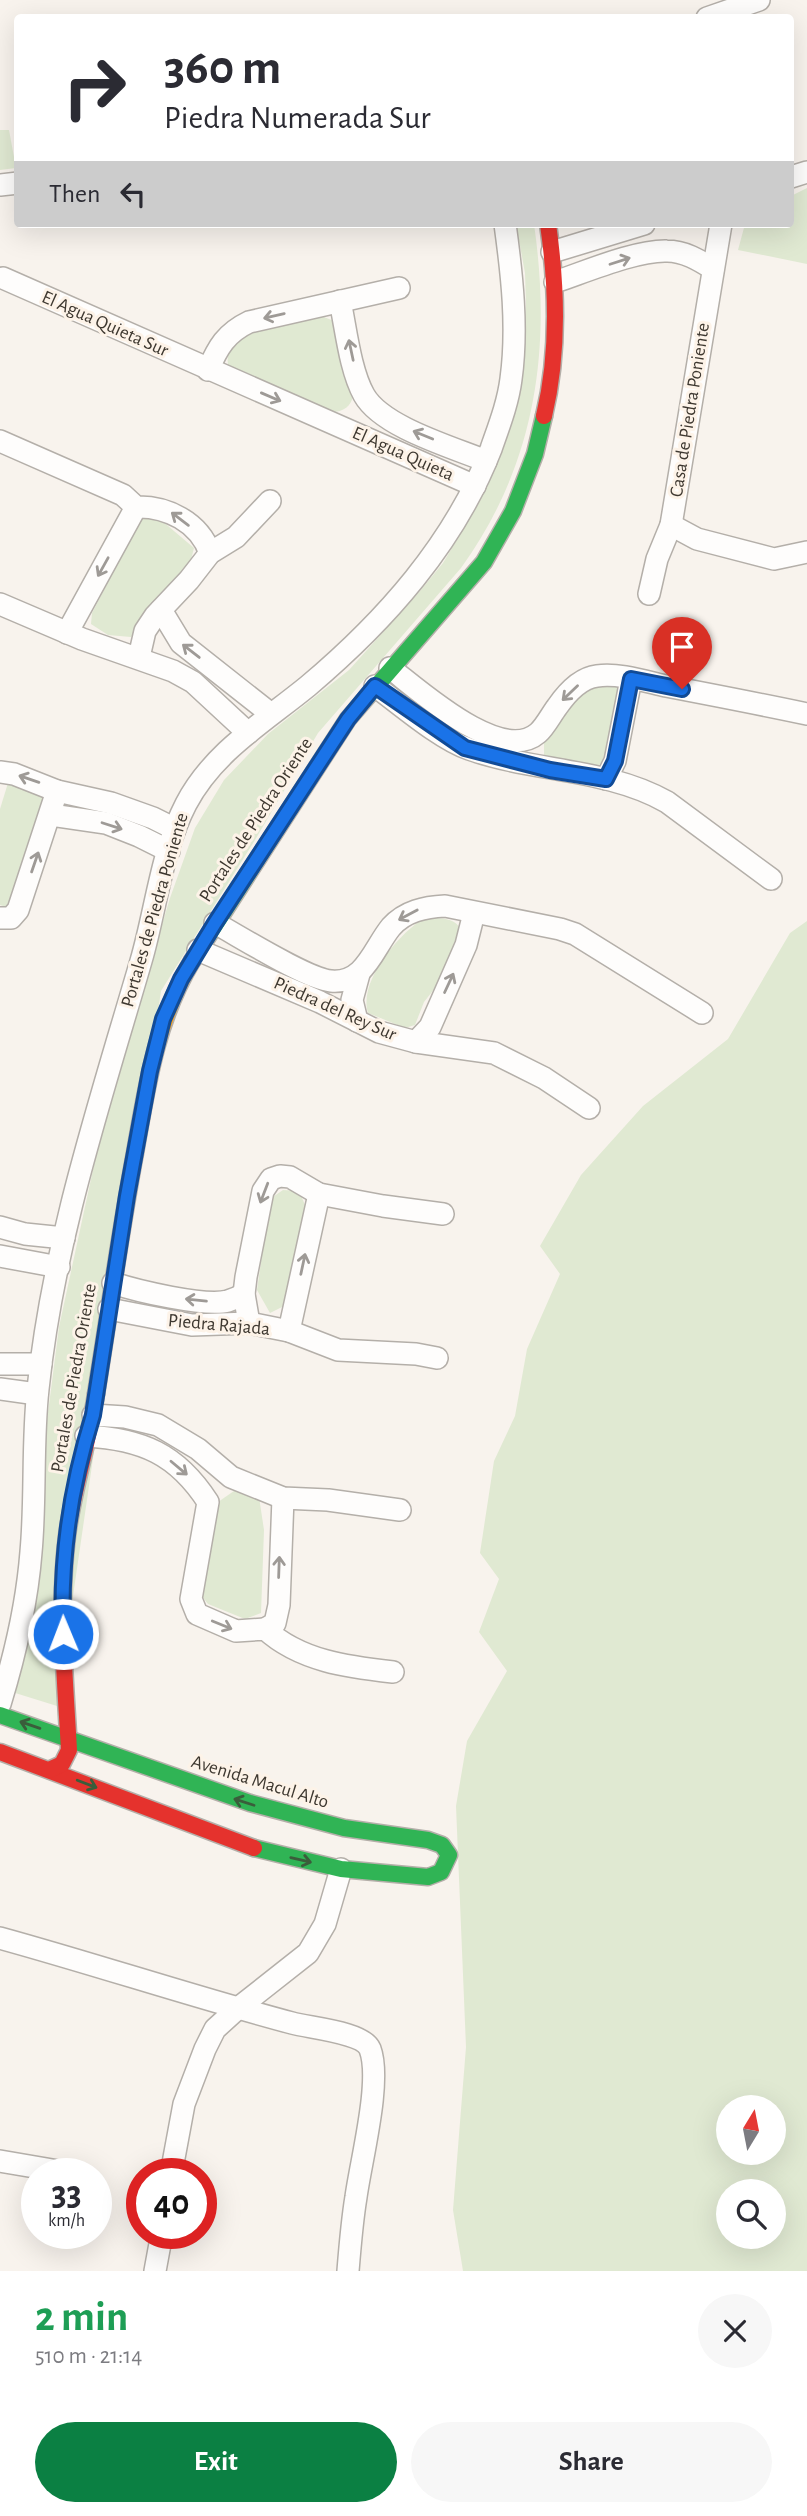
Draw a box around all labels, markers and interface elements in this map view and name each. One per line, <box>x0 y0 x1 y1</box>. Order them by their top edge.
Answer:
icon: right <box>49 42 140 133</box>
text: 360 m <box>164 44 281 93</box>
text: Piedra Numerada Sur <box>164 102 431 134</box>
icon: left <box>114 175 152 213</box>
text: Then <box>49 181 100 207</box>
one-way arrow <box>608 254 630 266</box>
street label: El Agua Quieta Sur <box>39 288 171 360</box>
one-way arrow <box>263 310 286 323</box>
street label: Casa de Piedra Poniente <box>667 322 713 498</box>
one-way arrow <box>343 339 357 362</box>
one-way arrow <box>259 391 281 404</box>
street label: El Agua Quieta <box>349 423 457 485</box>
one-way arrow <box>413 427 434 440</box>
one-way arrow <box>170 512 189 527</box>
one-way arrow <box>96 556 109 577</box>
pin <box>652 617 712 689</box>
icon: arrive <box>663 628 701 666</box>
one-way arrow <box>182 643 200 658</box>
one-way arrow <box>561 685 578 702</box>
street label: Portales de Piedra Oriente <box>196 735 316 905</box>
one-way arrow <box>19 772 41 784</box>
street label: Portales de Piedra Poniente <box>118 811 192 1009</box>
one-way arrow <box>100 821 122 834</box>
one-way arrow <box>30 851 42 873</box>
one-way arrow <box>399 908 419 922</box>
one-way arrow <box>443 973 456 994</box>
street label: Piedra del Rey Sur <box>271 974 399 1044</box>
one-way arrow <box>257 1181 270 1203</box>
one-way arrow <box>297 1253 311 1276</box>
street label: Portales de Piedra Oriente <box>48 1282 100 1474</box>
one-way arrow <box>185 1293 208 1306</box>
street label: Piedra Rajada <box>167 1311 271 1339</box>
one-way arrow <box>169 1460 187 1475</box>
one-way arrow <box>273 1556 286 1579</box>
position arrow <box>26 1597 100 1671</box>
one-way arrow <box>211 1620 232 1633</box>
one-way arrow <box>19 1718 41 1730</box>
street label: Avenida Macul Alto <box>189 1752 331 1812</box>
one-way arrow <box>75 1779 97 1791</box>
one-way arrow <box>233 1795 255 1807</box>
one-way arrow <box>289 1854 312 1868</box>
north arrow <box>716 2095 786 2165</box>
map controls <box>716 2095 786 2249</box>
speed limit sign: 40 <box>126 2158 217 2249</box>
text: 33 <box>51 2177 82 2212</box>
button: search <box>716 2179 786 2249</box>
text: km/h <box>48 2212 85 2230</box>
button: close <box>698 2294 772 2368</box>
text: 2 min <box>35 2296 128 2338</box>
text: 510 m · 21:14 <box>35 2345 142 2368</box>
button: Exit <box>35 2422 397 2502</box>
button: Share <box>411 2422 772 2502</box>

